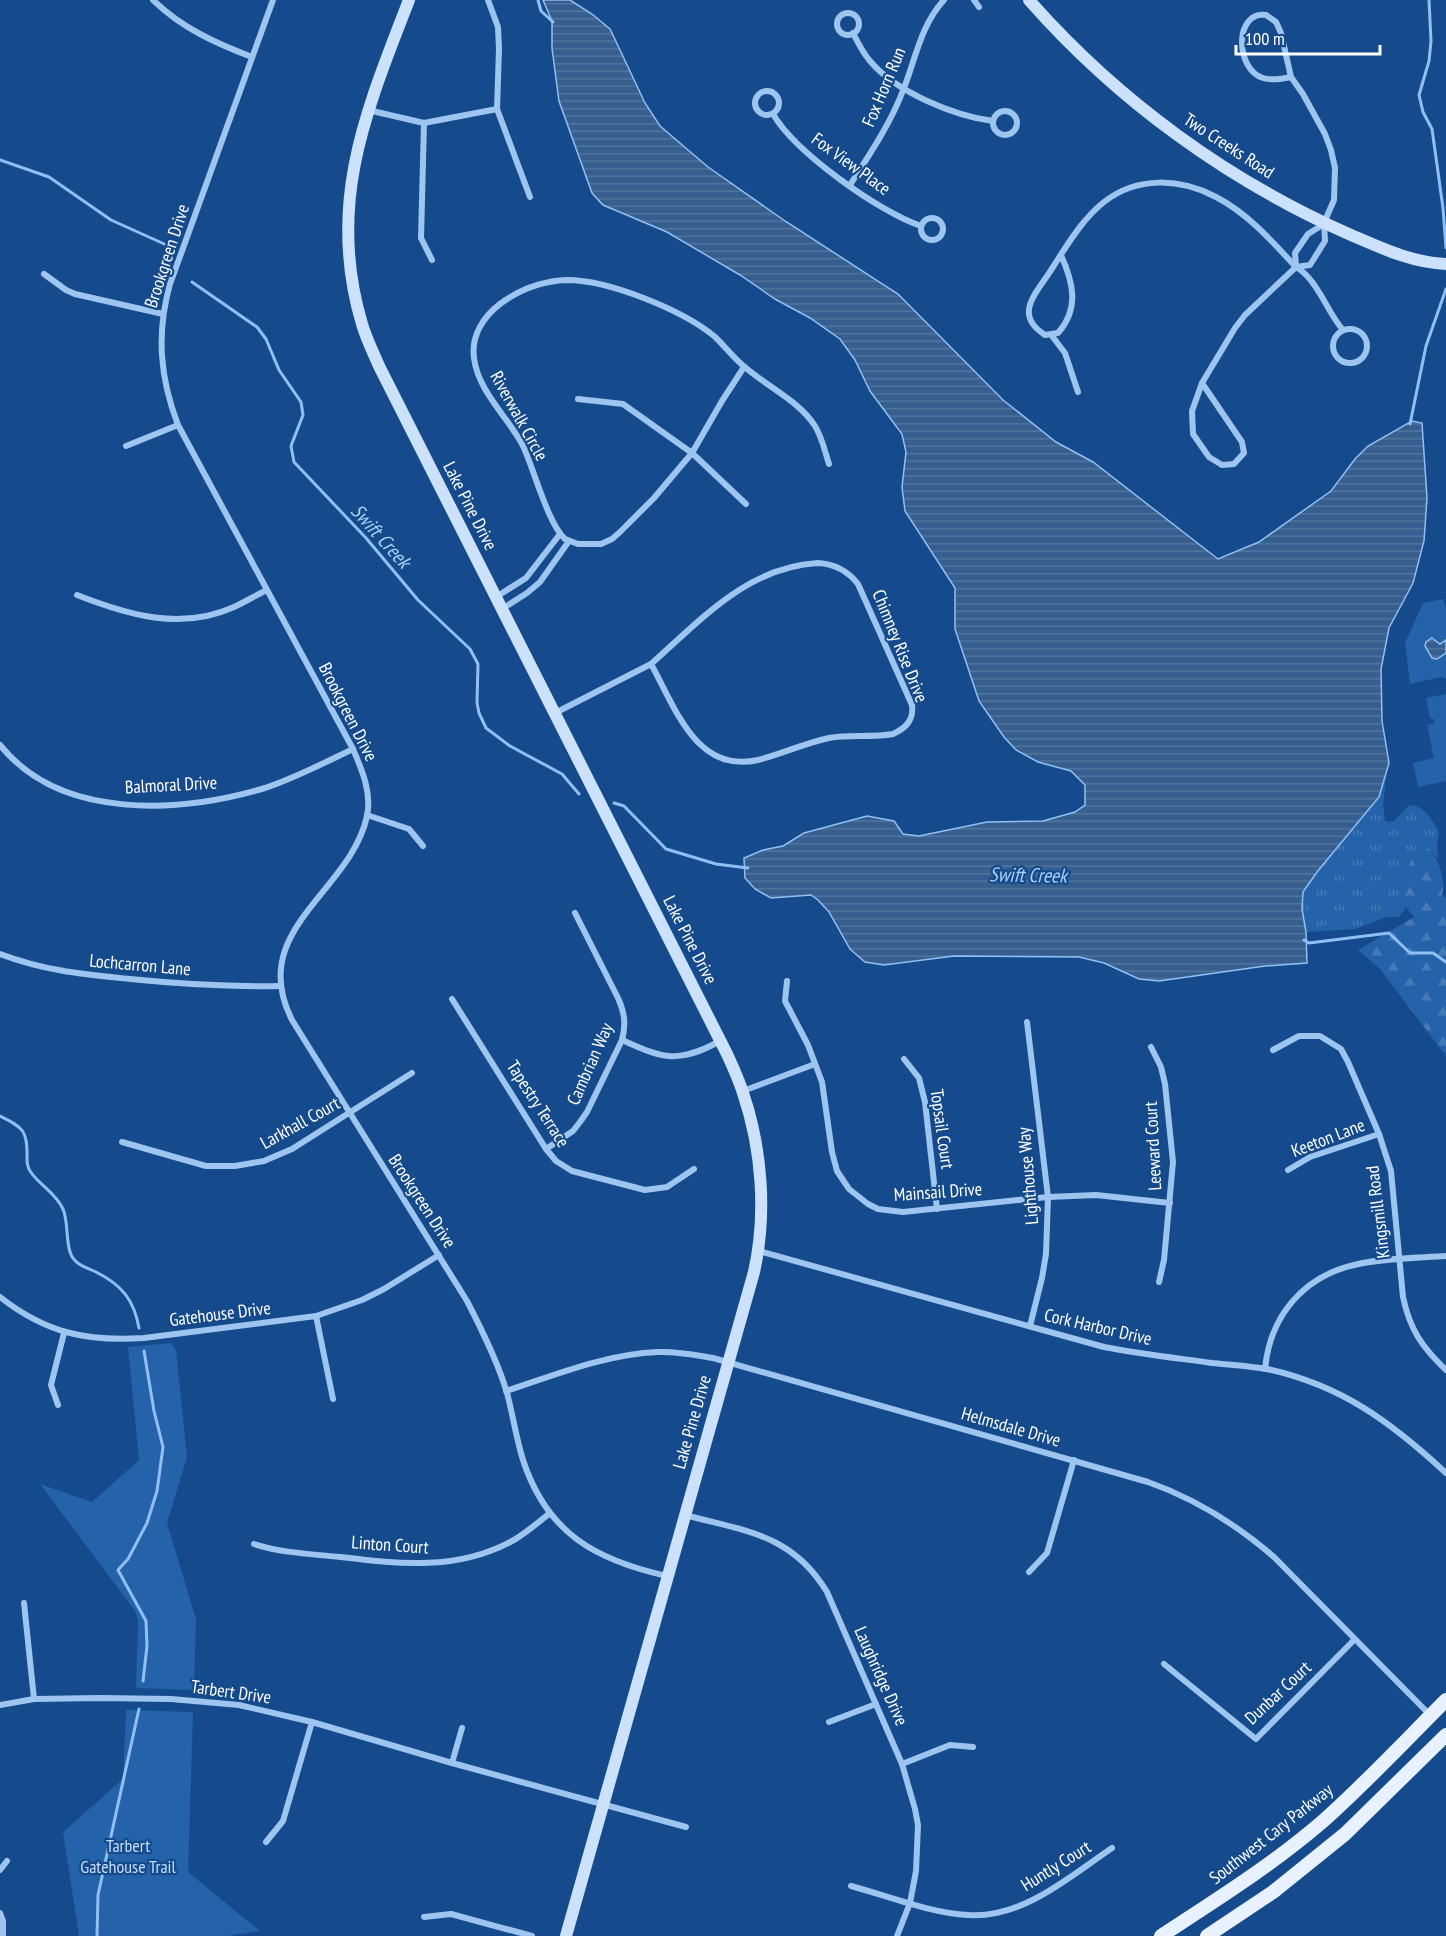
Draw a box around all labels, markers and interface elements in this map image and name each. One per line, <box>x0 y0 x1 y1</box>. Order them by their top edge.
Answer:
scale bar <box>1236 18 1380 56</box>
text: 100 m <box>1245 27 1285 50</box>
street label: Fox Horn Run <box>857 44 911 130</box>
street label: Two Creeks Road <box>1180 108 1279 183</box>
street label: Fox View Place <box>807 127 895 200</box>
street label: Brookgreen Drive <box>139 201 194 311</box>
street label: Riverwalk Circle <box>485 367 554 465</box>
street label: Lake Pine Drive <box>438 458 503 554</box>
water label: Swift Creek <box>345 498 418 575</box>
street label: Chimney Rise Drive <box>867 586 934 706</box>
street label: Brookgreen Drive <box>314 659 383 765</box>
street label: Balmoral Drive <box>124 771 218 798</box>
water label: Swift Creek <box>989 861 1069 889</box>
street label: Lake Pine Drive <box>658 892 723 988</box>
street label: Lochcarron Lane <box>88 949 192 980</box>
street label: Cambrian Way <box>561 1019 618 1109</box>
street label: Tapestry Terrace <box>502 1056 575 1151</box>
street label: Topsail Court <box>925 1087 960 1171</box>
street label: Larkhall Court <box>256 1091 344 1154</box>
street label: Leeward Court <box>1139 1101 1166 1191</box>
street label: Keeton Lane <box>1288 1113 1368 1162</box>
street label: Lighthouse Way <box>1012 1126 1043 1226</box>
street label: Brookgreen Drive <box>383 1149 461 1252</box>
street label: Kingsmill Road <box>1360 1164 1395 1260</box>
street label: Mainsail Drive <box>893 1177 983 1206</box>
street label: Gatehouse Drive <box>168 1296 272 1331</box>
street label: Cork Harbor Drive <box>1042 1303 1154 1350</box>
street label: Lake Pine Drive <box>667 1372 716 1471</box>
street label: Helmsdale Drive <box>959 1401 1063 1452</box>
street label: Linton Court <box>351 1530 429 1559</box>
street label: Laughridge Drive <box>849 1623 914 1729</box>
street label: Dunbar Court <box>1240 1656 1316 1729</box>
street label: Tarbert Drive <box>189 1674 273 1709</box>
street label: Southwest Cary Parkway <box>1204 1778 1337 1889</box>
park label: Tarbert Gatehouse Trail <box>80 1834 177 1878</box>
street label: Huntly Court <box>1016 1835 1095 1896</box>

